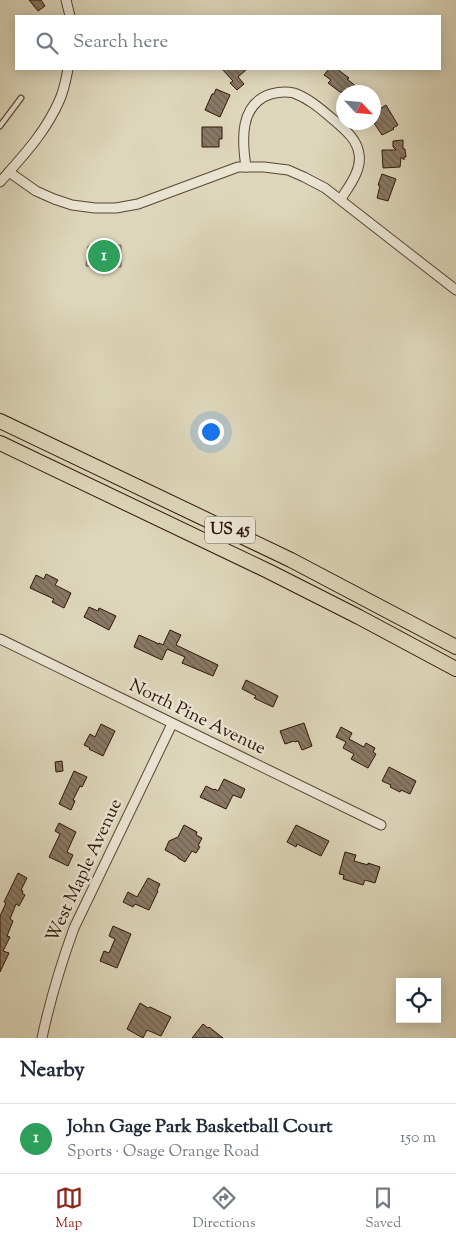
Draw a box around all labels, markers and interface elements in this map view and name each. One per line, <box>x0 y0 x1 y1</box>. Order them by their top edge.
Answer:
search box <box>15 15 441 70</box>
icon: search <box>33 29 61 57</box>
text: Search here <box>73 29 168 56</box>
north arrow <box>336 85 381 130</box>
pin: 1 <box>88 237 120 275</box>
your location <box>198 419 224 445</box>
road number: US 45 <box>205 516 255 544</box>
street label: North Pine Avenue <box>124 674 270 762</box>
street label: West Maple Avenue <box>40 795 130 947</box>
map controls <box>396 978 441 1023</box>
button: locate <box>396 978 441 1023</box>
text: Nearby <box>20 1056 85 1086</box>
text: John Gage Park Basketball Court <box>67 1114 333 1141</box>
text: 1 <box>33 1127 39 1150</box>
text: 150 m <box>400 1127 436 1150</box>
text: Sports · Osage Orange Road <box>67 1141 259 1164</box>
tab: Map <box>55 1184 83 1234</box>
tab: Directions <box>192 1184 256 1234</box>
tab: Saved <box>365 1184 401 1234</box>

